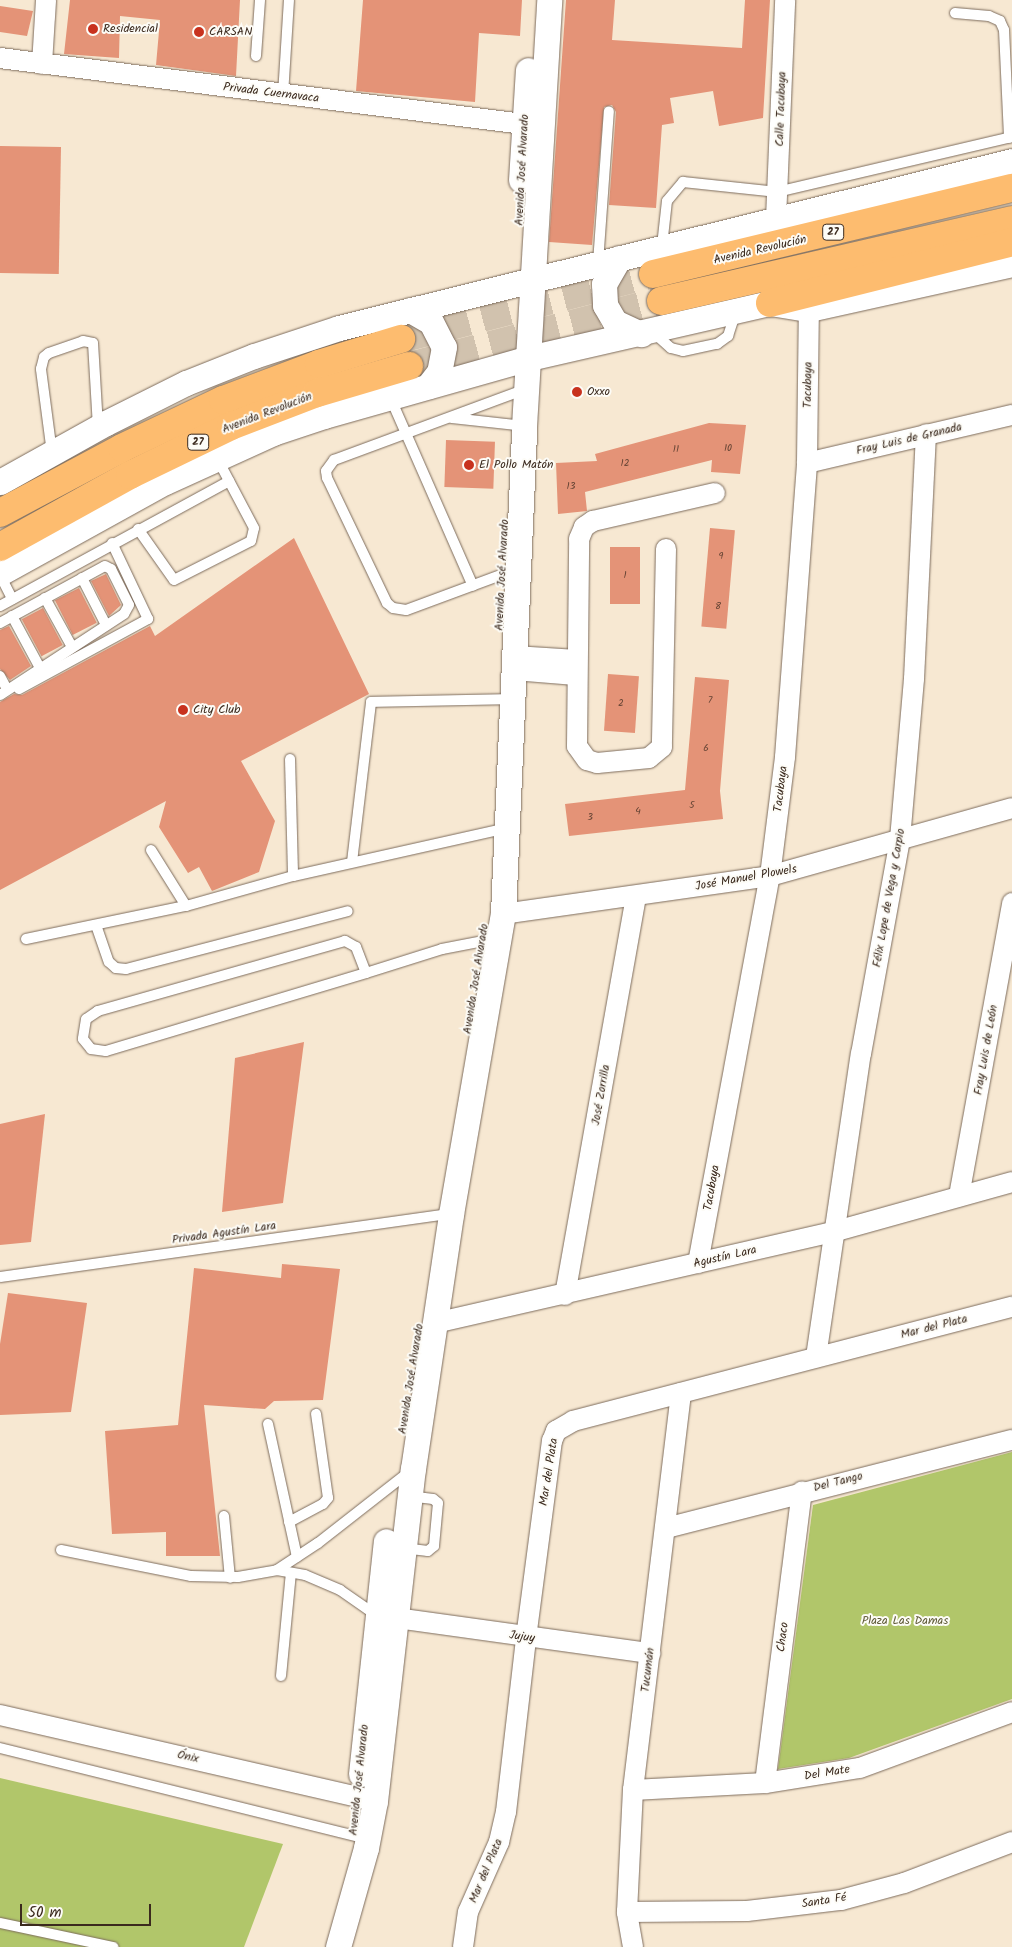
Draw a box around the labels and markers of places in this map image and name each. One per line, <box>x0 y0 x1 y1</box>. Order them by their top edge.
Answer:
place label: Residencial <box>103 22 158 36</box>
marker: Residencial <box>87 23 99 35</box>
place label: CARSAN <box>209 25 252 39</box>
marker: CARSAN <box>193 26 205 38</box>
place label: Oxxo <box>587 385 610 399</box>
marker: Oxxo <box>571 386 583 398</box>
place label: El Pollo Matón <box>479 458 553 472</box>
marker: El Pollo Matón <box>463 459 475 471</box>
place label: City Club <box>193 703 240 717</box>
marker: City Club <box>177 704 189 716</box>

